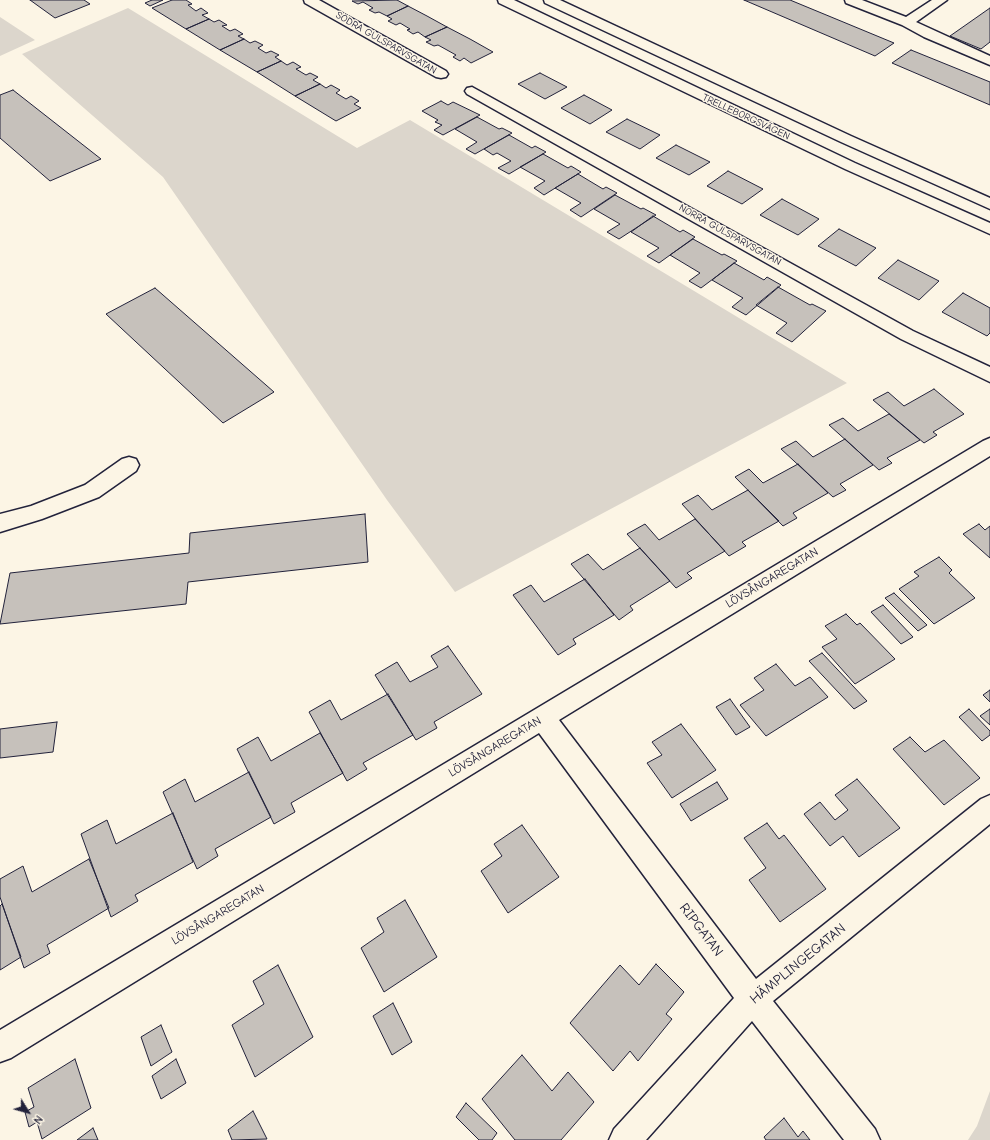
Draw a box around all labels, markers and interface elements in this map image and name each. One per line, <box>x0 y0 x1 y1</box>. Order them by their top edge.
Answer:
street label: SÖDRA GULSPARVSGATAN <box>333 9 439 77</box>
street label: TRELLEBORGSVÄGEN <box>700 91 792 143</box>
street label: NORRA GULSPARVSGATAN <box>677 202 783 268</box>
street label: LÖVSÅNGAREGATAN <box>723 545 821 611</box>
street label: LÖVSÅNGAREGATAN <box>446 714 544 780</box>
street label: LÖVSÅNGAREGATAN <box>169 882 267 948</box>
street label: RIPGATAN <box>676 900 726 960</box>
street label: HÄMPLINGEGATAN <box>747 920 849 1008</box>
north arrow <box>8 1092 48 1132</box>
text: N <box>31 1113 45 1126</box>

